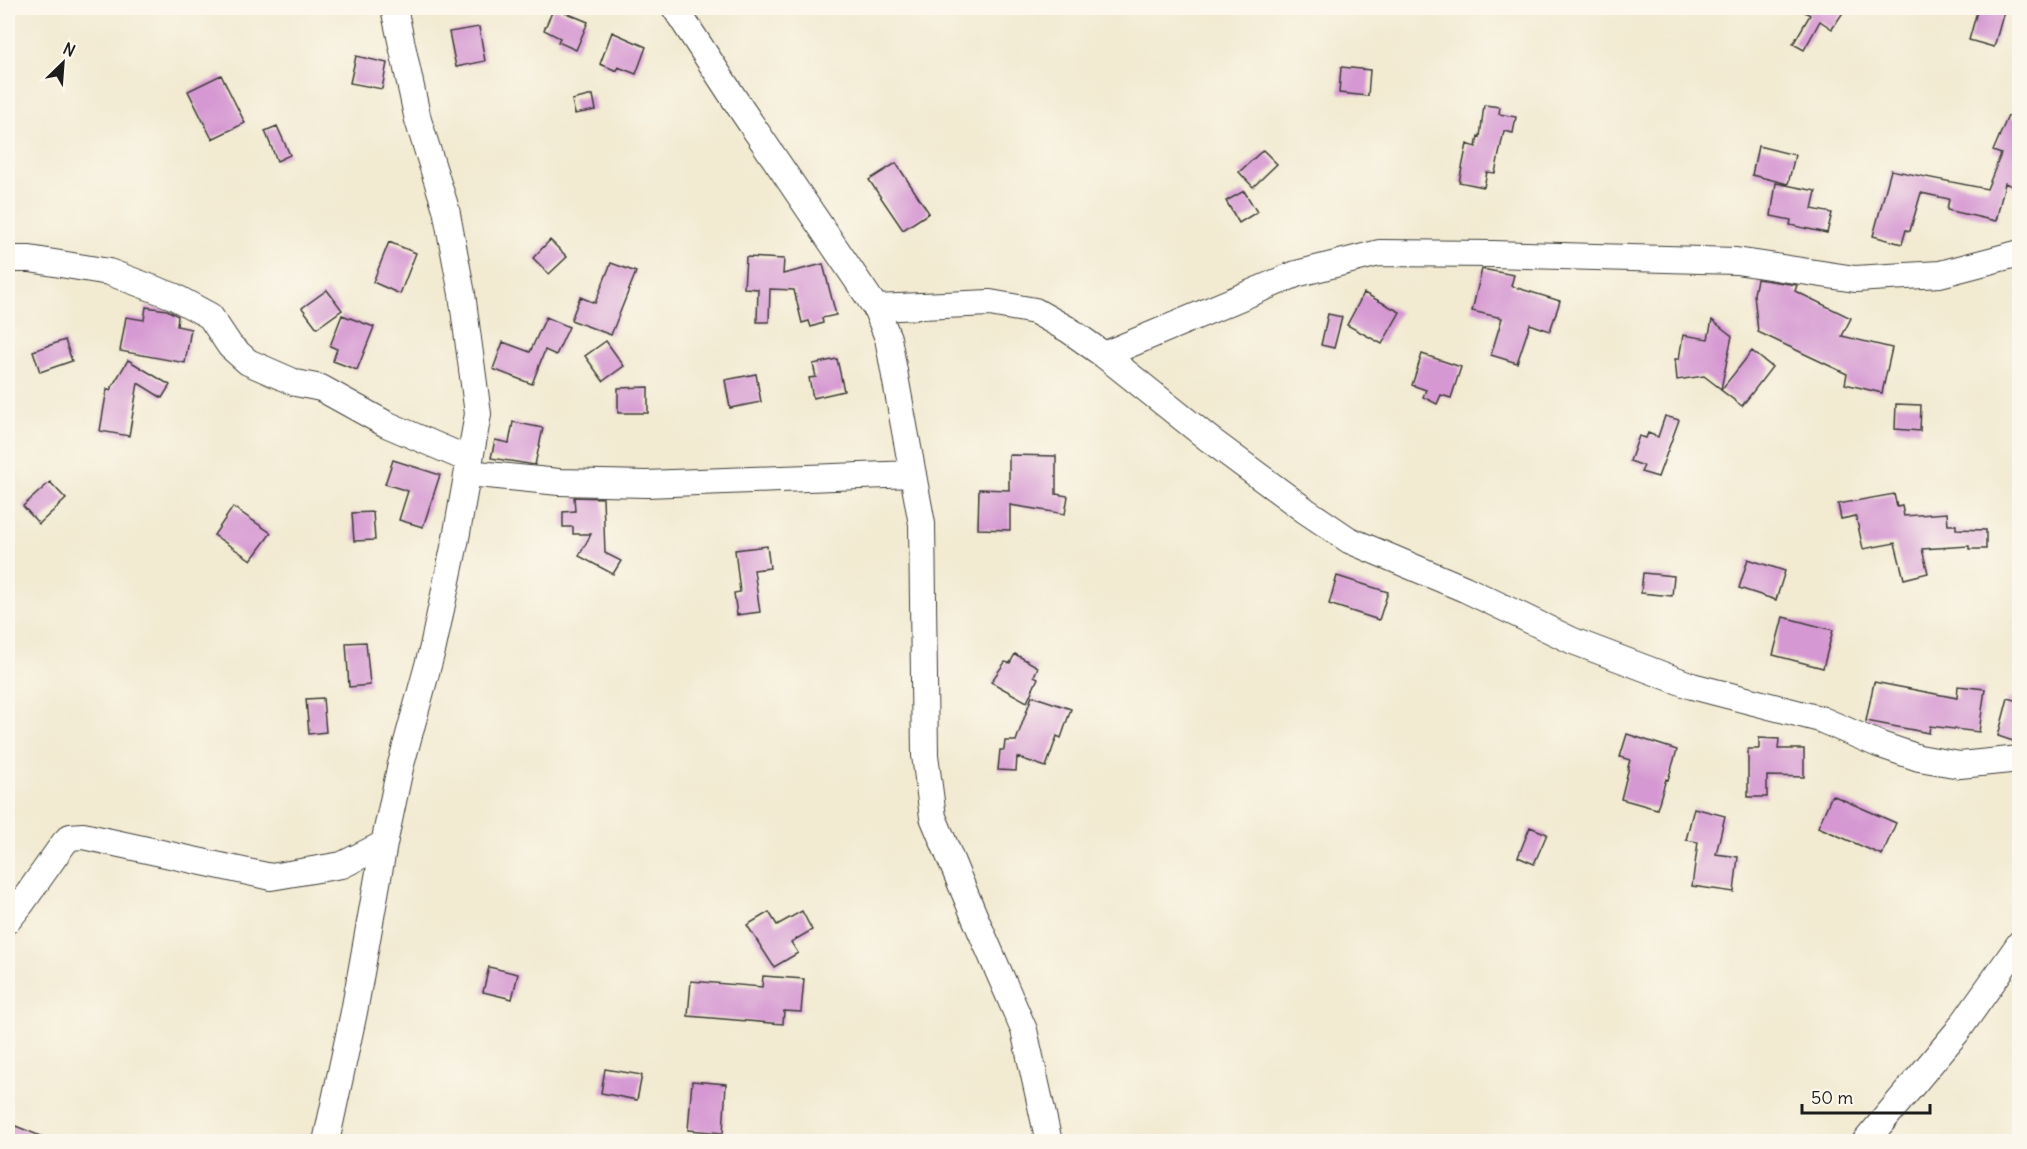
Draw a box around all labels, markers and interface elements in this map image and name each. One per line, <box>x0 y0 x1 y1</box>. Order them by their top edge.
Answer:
north arrow <box>33 33 93 93</box>
text: N <box>60 38 79 61</box>
scale bar <box>1802 1077 1930 1115</box>
text: 50 m <box>1811 1086 1853 1109</box>

